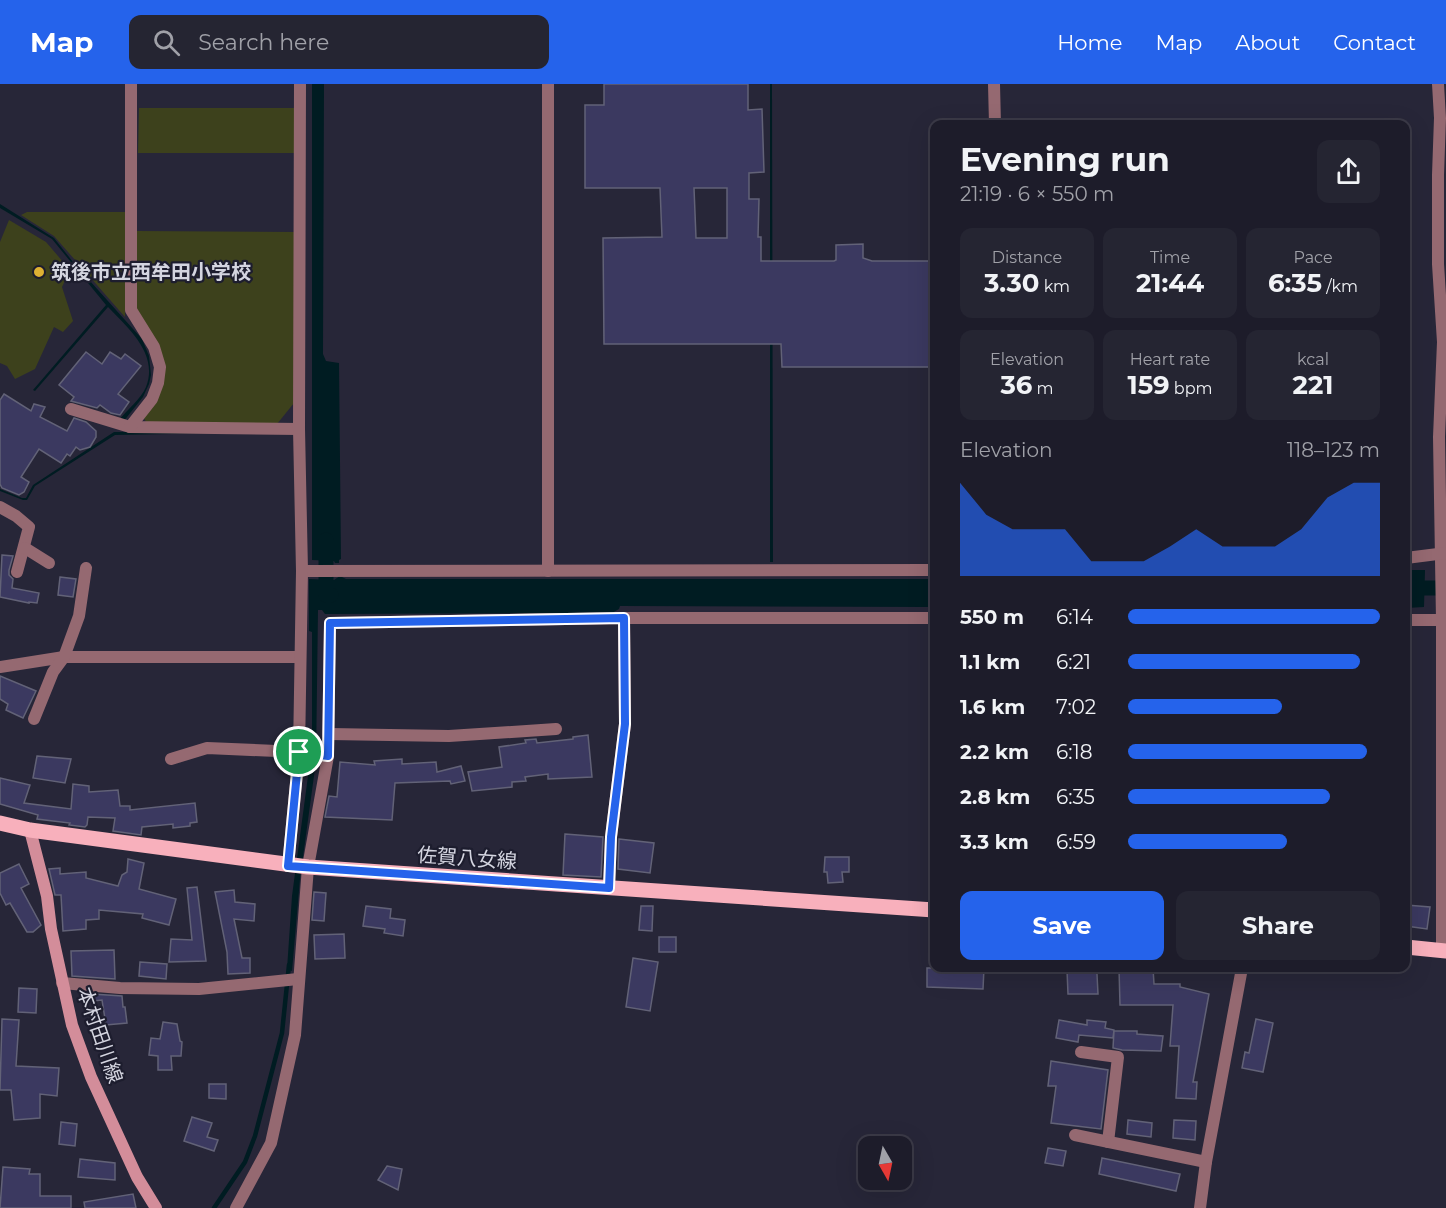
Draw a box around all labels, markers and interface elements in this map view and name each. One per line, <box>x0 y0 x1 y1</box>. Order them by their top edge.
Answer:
search box <box>129 15 549 69</box>
text: Map <box>30 25 93 59</box>
icon: search <box>150 26 183 59</box>
text: Search here <box>198 29 329 56</box>
text: Home <box>1057 30 1122 55</box>
text: Map <box>1155 30 1202 55</box>
text: About <box>1235 30 1300 55</box>
text: Contact <box>1333 30 1416 55</box>
text: Evening run <box>960 139 1170 179</box>
button: share <box>1317 140 1380 203</box>
text: 21:19 · 6 × 550 m <box>960 182 1114 206</box>
text: Distance <box>992 248 1062 267</box>
text: Time <box>1150 248 1190 267</box>
text: Pace <box>1293 248 1333 267</box>
place label: 筑後市立西牟田小学校 <box>51 260 251 284</box>
marker: 筑後市立西牟田小学校 <box>32 265 46 279</box>
text: 3.30 <box>984 267 1039 299</box>
text: 21:44 <box>1136 267 1204 299</box>
text: 6:35 <box>1268 267 1322 299</box>
text: km <box>1039 277 1070 296</box>
text: /km <box>1322 277 1358 296</box>
text: Elevation <box>990 350 1064 369</box>
text: Heart rate <box>1130 350 1210 369</box>
text: kcal <box>1297 350 1329 369</box>
text: 36 <box>1000 369 1032 401</box>
text: 159 <box>1127 369 1170 401</box>
text: 221 <box>1293 369 1333 401</box>
text: m <box>1032 379 1054 398</box>
text: bpm <box>1170 379 1213 398</box>
text: Elevation <box>960 438 1052 462</box>
text: 118–123 m <box>1287 438 1380 462</box>
text: 550 m <box>960 605 1024 629</box>
text: 6:14 <box>1056 605 1093 629</box>
text: 1.1 km <box>960 650 1020 674</box>
text: 6:21 <box>1056 650 1091 674</box>
text: 1.6 km <box>960 695 1025 719</box>
text: 7:02 <box>1056 695 1096 719</box>
pin <box>273 726 324 777</box>
icon: arrive <box>282 735 315 768</box>
text: 2.2 km <box>960 740 1029 764</box>
text: 6:18 <box>1056 740 1092 764</box>
text: 2.8 km <box>960 785 1030 809</box>
text: 6:35 <box>1056 785 1095 809</box>
text: 3.3 km <box>960 830 1029 854</box>
text: 6:59 <box>1056 830 1096 854</box>
street label: 佐賀八女線 <box>416 843 518 873</box>
button: Save <box>960 891 1164 960</box>
button: Share <box>1176 891 1380 960</box>
street label: 本村田川線 <box>72 984 128 1086</box>
north arrow <box>858 1136 912 1190</box>
map controls <box>858 1136 912 1190</box>

